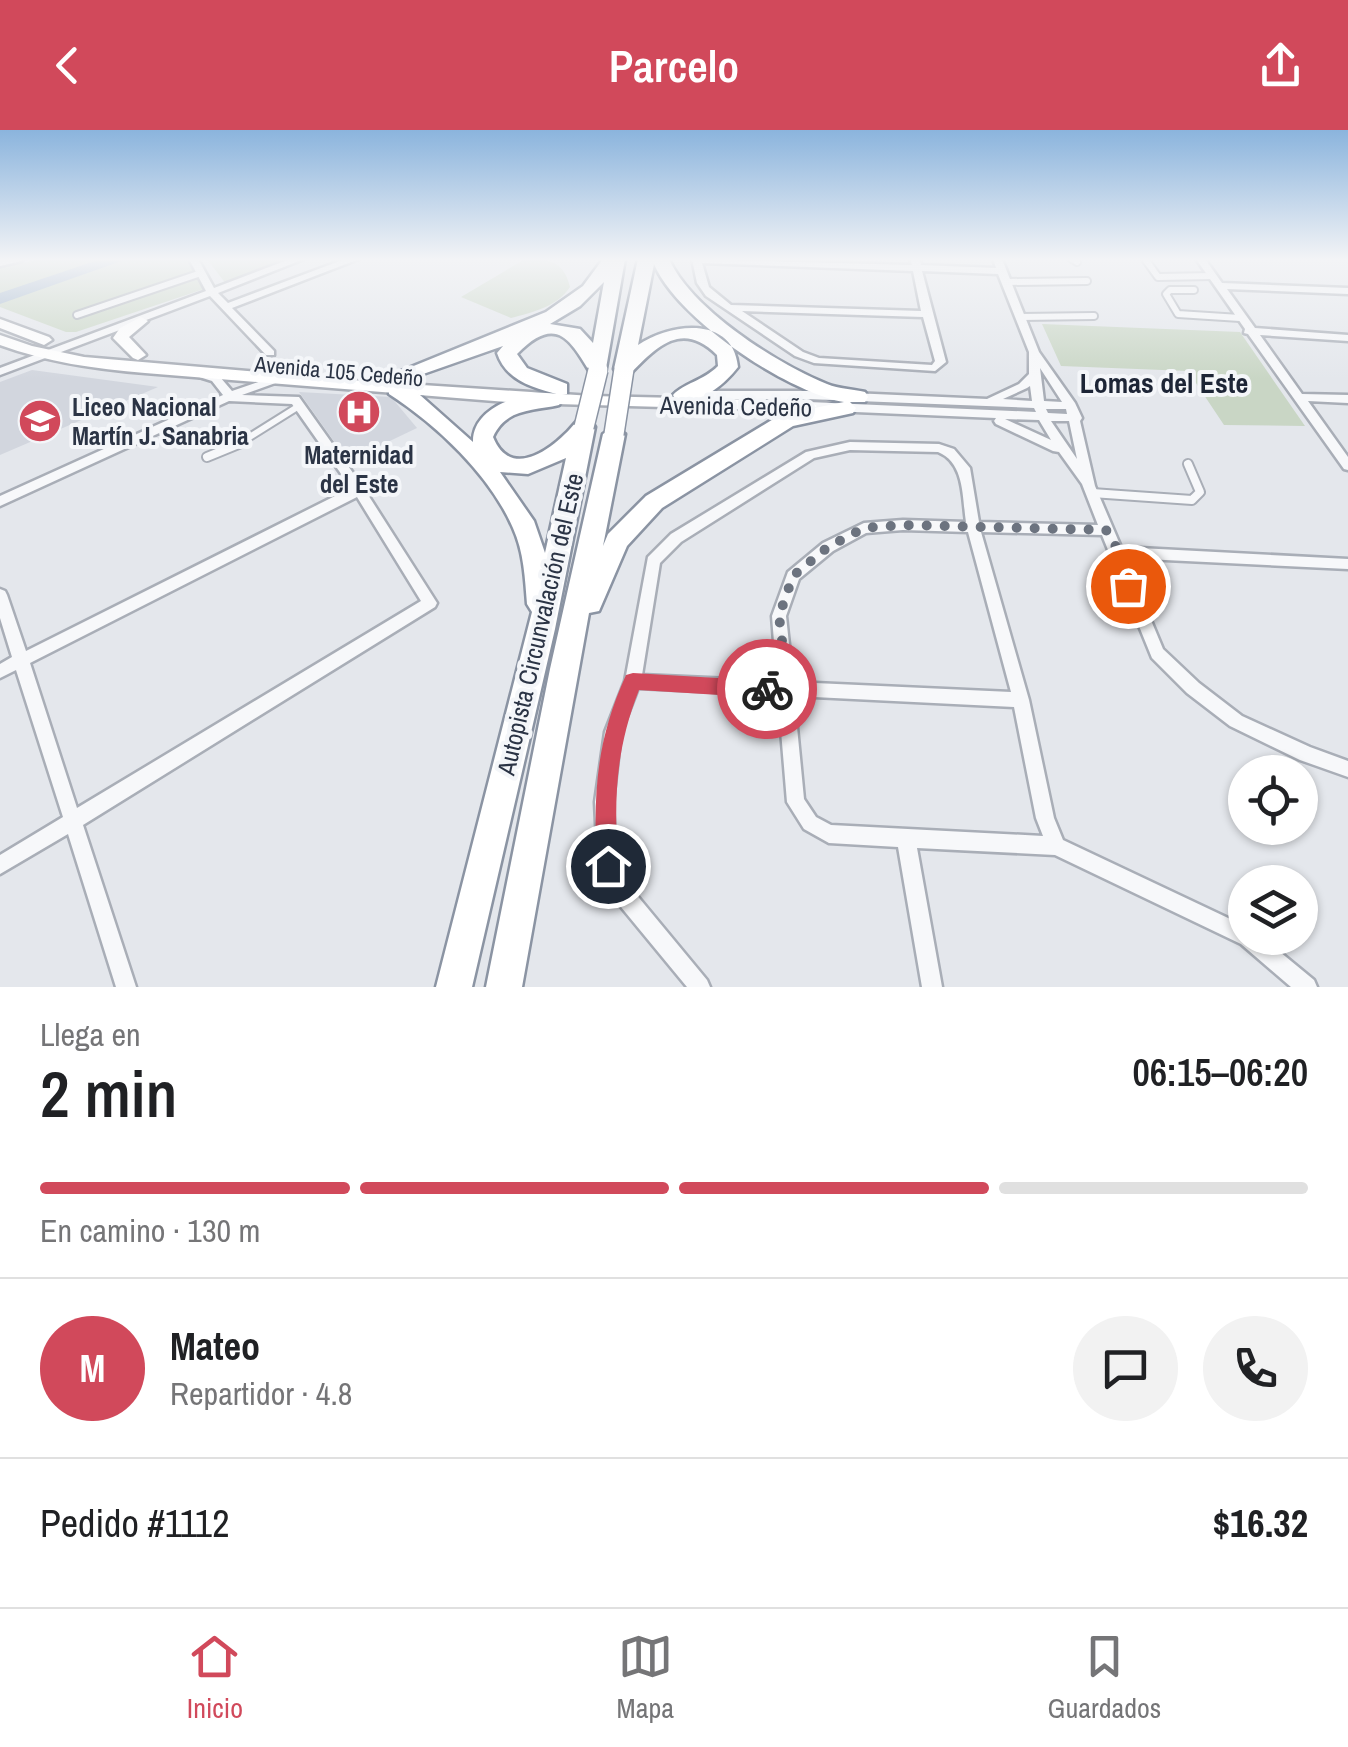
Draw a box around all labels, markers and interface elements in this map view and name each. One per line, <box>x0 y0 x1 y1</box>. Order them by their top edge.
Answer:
text: Parcelo <box>609 35 739 96</box>
icon: back <box>40 38 95 93</box>
icon: share <box>1253 38 1308 93</box>
street label: Avenida 105 Cedeño <box>252 349 425 393</box>
district label: Lomas del Este <box>1080 364 1248 402</box>
street label: Avenida Cedeño <box>659 388 812 424</box>
hospital icon: Maternidad del Este <box>336 389 382 435</box>
place label: Liceo Nacional Martín J. Sanabria <box>72 390 249 453</box>
school or university icon: Liceo Nacional Martín J. Sanabria <box>17 398 63 444</box>
place label: Maternidad del Este <box>304 438 414 501</box>
street label: Autopista Circunvalación del Este <box>488 470 591 779</box>
pin <box>1086 544 1171 629</box>
icon: bag <box>1101 559 1156 614</box>
courier <box>717 639 817 739</box>
icon: bike <box>740 662 795 717</box>
map controls <box>1228 755 1318 955</box>
button: locate <box>1228 755 1318 845</box>
pin <box>566 824 651 909</box>
icon: home <box>581 839 636 894</box>
button: layers <box>1228 865 1318 955</box>
text: Llega en <box>40 1013 141 1056</box>
text: 06:15–06:20 <box>1132 1047 1308 1098</box>
text: 2 min <box>40 1050 177 1137</box>
text: En camino · 130 m <box>40 1209 260 1252</box>
button: chat <box>1073 1316 1178 1421</box>
button: phone <box>1203 1316 1308 1421</box>
text: Mateo <box>170 1321 260 1372</box>
text: M <box>80 1343 105 1394</box>
text: Repartidor · 4.8 <box>170 1372 352 1415</box>
text: Pedido #1112 <box>40 1498 230 1549</box>
text: $16.32 <box>1213 1498 1308 1549</box>
tab: Inicio <box>187 1629 243 1727</box>
tab: Mapa <box>617 1629 674 1727</box>
tab: Guardados <box>1048 1629 1161 1727</box>

